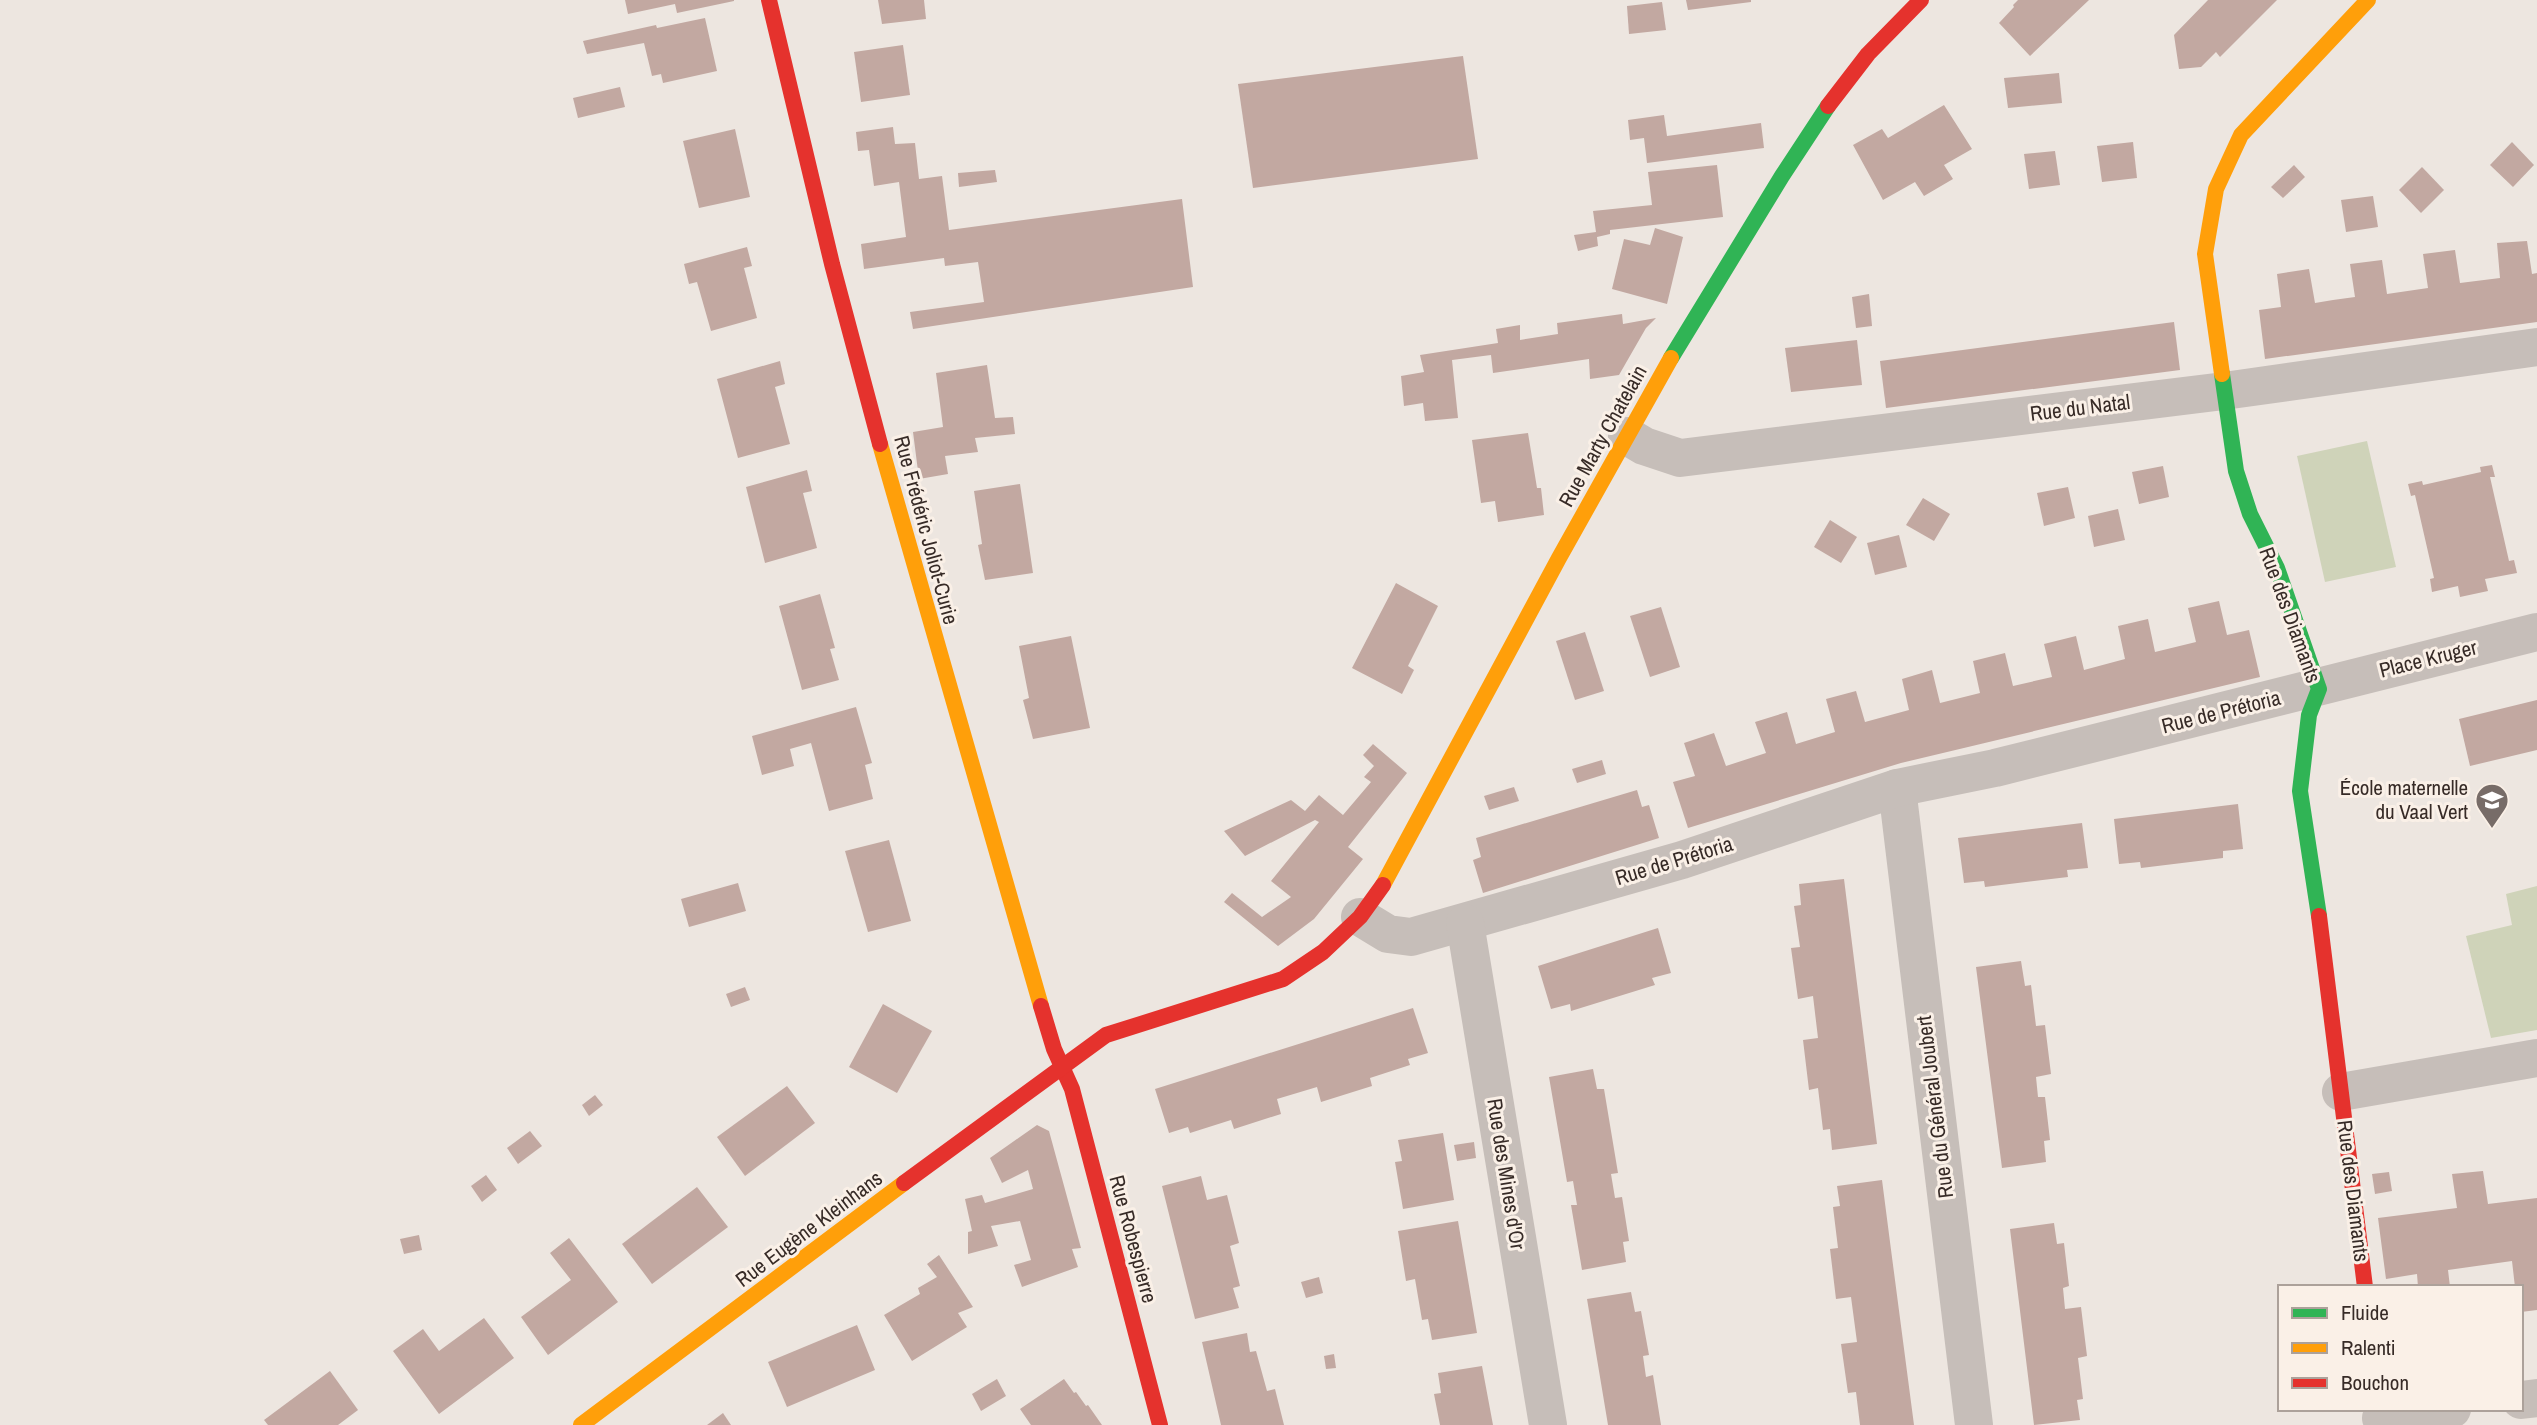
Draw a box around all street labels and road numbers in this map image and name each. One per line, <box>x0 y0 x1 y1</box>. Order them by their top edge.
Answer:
street label: Rue Marty Chatelain <box>1552 360 1654 512</box>
street label: Rue du Natal <box>2028 387 2132 428</box>
street label: Rue Frédéric Joliot-Curie <box>887 432 966 627</box>
street label: Rue des Diamants <box>2252 543 2328 687</box>
street label: Place Kruger <box>2376 632 2480 685</box>
street label: Rue de Prétoria <box>2158 683 2284 740</box>
street label: Rue de Prétoria <box>1611 829 1737 892</box>
street label: Rue du Général Joubert <box>1909 1014 1960 1200</box>
street label: Rue des Mines d'Or <box>1480 1096 1533 1252</box>
street label: Rue des Diamants <box>2330 1118 2377 1263</box>
street label: Rue Eugène Kleinhans <box>729 1164 888 1293</box>
street label: Rue Robespierre <box>1103 1172 1164 1306</box>

